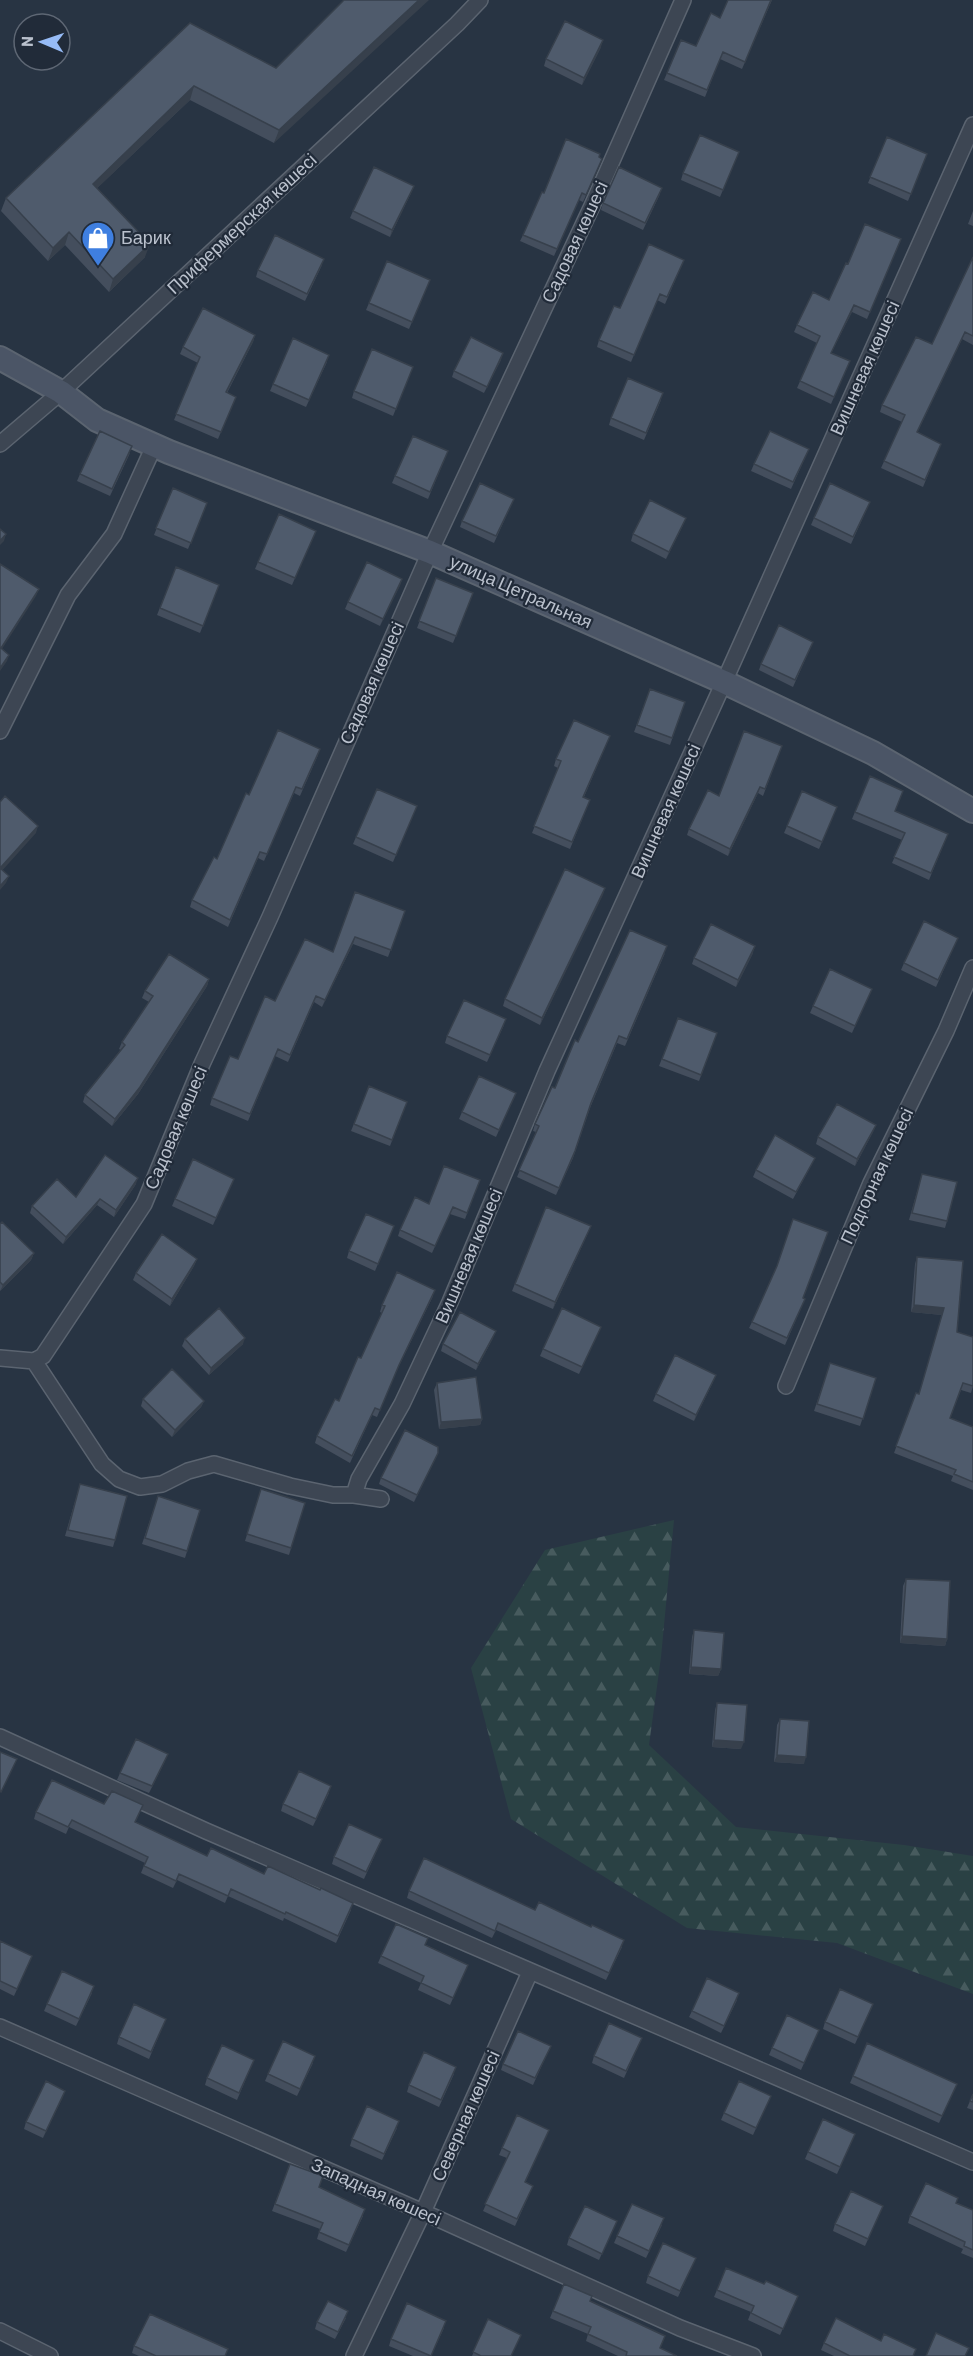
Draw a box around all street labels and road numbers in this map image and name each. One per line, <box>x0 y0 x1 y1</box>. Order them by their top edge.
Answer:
street label: Прифермерская көшесі <box>162 148 321 298</box>
street label: Садовая көшесі <box>536 177 612 306</box>
street label: Вишневая көшесі <box>825 297 904 438</box>
street label: улица Цетральная <box>447 550 596 632</box>
street label: Садовая көшесі <box>334 618 408 747</box>
street label: Вишневая көшесі <box>626 740 705 881</box>
street label: Садовая көшесі <box>139 1063 211 1193</box>
street label: Подгорная көшесі <box>835 1104 917 1247</box>
street label: Вишневая көшесі <box>430 1185 506 1326</box>
street label: Северная көшесі <box>426 2047 504 2184</box>
street label: Западная көшесі <box>308 2153 445 2230</box>

